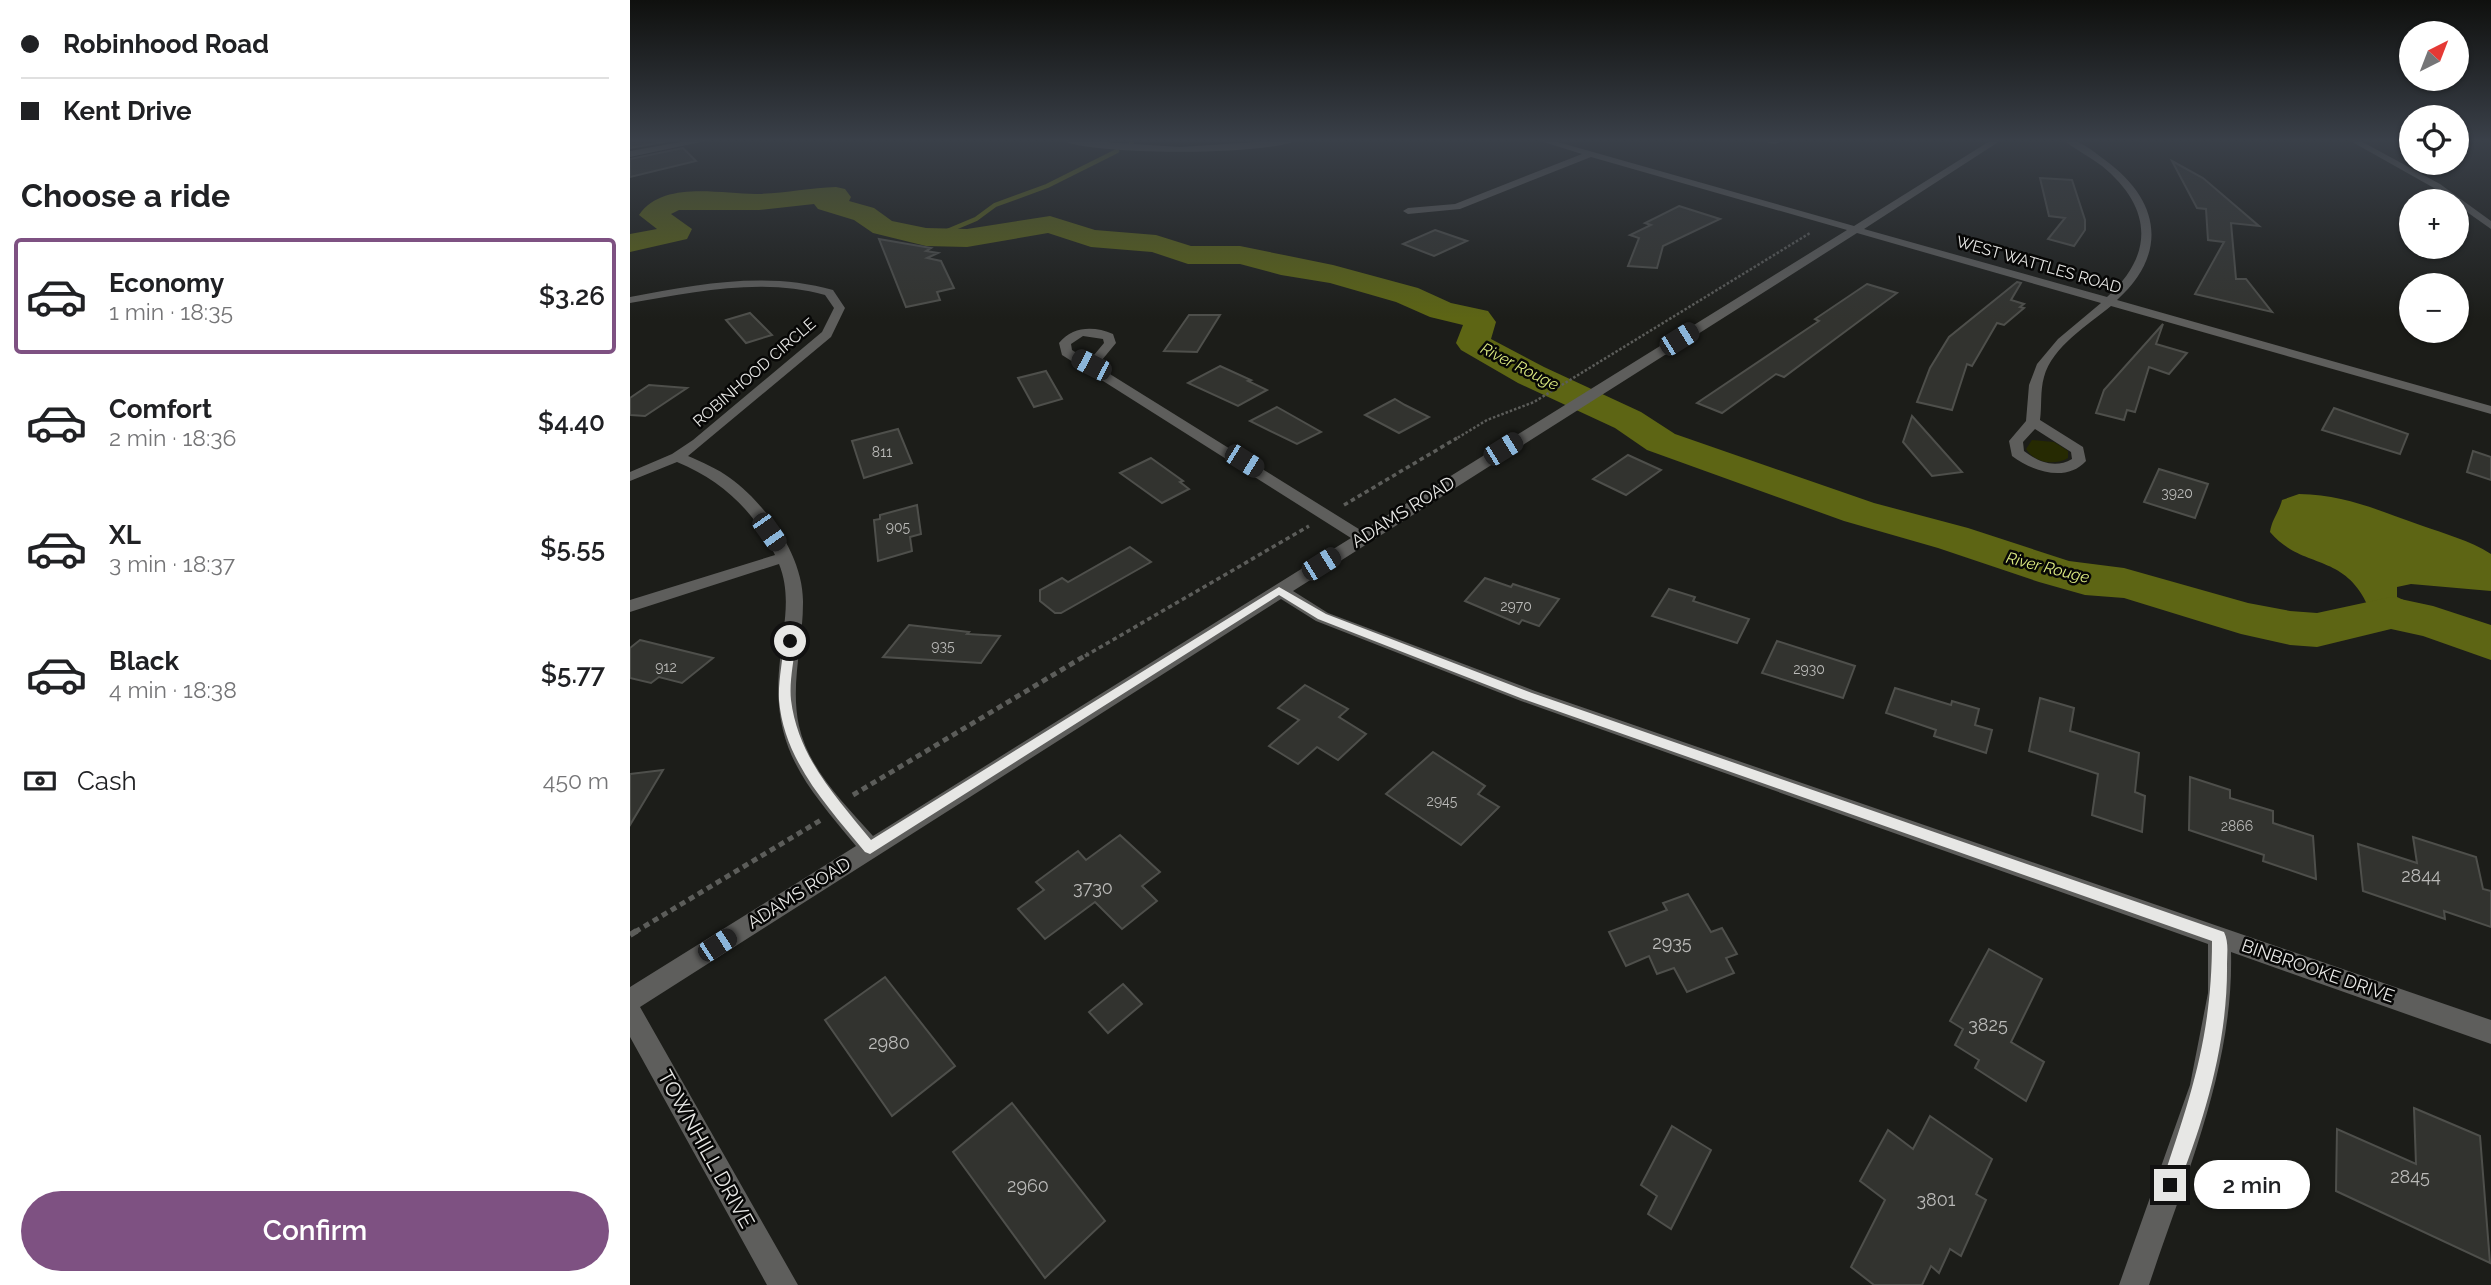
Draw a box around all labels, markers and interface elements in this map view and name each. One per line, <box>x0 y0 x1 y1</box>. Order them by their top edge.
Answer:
north arrow <box>2399 21 2469 91</box>
map controls <box>2399 21 2469 343</box>
text: Robinhood Road <box>63 29 269 59</box>
text: Kent Drive <box>63 96 192 126</box>
button: locate <box>2399 105 2469 175</box>
text: Choose a ride <box>21 177 230 214</box>
button: + <box>2399 189 2469 259</box>
street label: WEST WATTLES ROAD <box>1954 232 2124 297</box>
icon: car <box>25 265 88 328</box>
text: Economy <box>109 268 224 298</box>
button: − <box>2399 273 2469 343</box>
text: $3.26 <box>539 281 605 311</box>
text: 1 min · 18:35 <box>109 298 233 325</box>
street label: ROBINHOOD CIRCLE <box>689 314 820 431</box>
car <box>1656 319 1703 359</box>
water label: River Rouge <box>1478 339 1562 394</box>
car <box>1068 346 1115 384</box>
icon: car <box>25 391 88 454</box>
text: Comfort <box>109 394 212 424</box>
text: $4.40 <box>538 407 605 437</box>
text: 2 min · 18:36 <box>109 424 236 451</box>
car <box>1480 429 1527 469</box>
car <box>1221 441 1268 481</box>
house number: 811 <box>872 444 892 460</box>
street label: ADAMS ROAD <box>1347 471 1458 552</box>
house number: 3920 <box>2161 485 2193 501</box>
car <box>749 509 790 555</box>
icon: car <box>25 517 88 580</box>
house number: 905 <box>886 519 911 535</box>
text: XL <box>109 520 141 550</box>
text: $5.55 <box>540 533 605 563</box>
car <box>1298 544 1345 584</box>
water label: River Rouge <box>2004 548 2092 587</box>
text: 3 min · 18:37 <box>109 550 235 577</box>
house number: 2970 <box>1500 598 1532 614</box>
route start <box>774 625 806 657</box>
house number: 935 <box>931 638 955 654</box>
icon: car <box>25 643 88 706</box>
text: Black <box>109 646 179 676</box>
text: $5.77 <box>541 659 605 689</box>
house number: 912 <box>655 659 677 675</box>
house number: 2930 <box>1793 661 1825 677</box>
text: 4 min · 18:38 <box>109 676 237 703</box>
icon: cash <box>21 762 59 800</box>
text: Cash <box>77 766 137 796</box>
text: 450 m <box>543 767 609 794</box>
house number: 2945 <box>1427 793 1458 809</box>
house number: 2866 <box>2221 818 2253 834</box>
street label: ADAMS ROAD <box>743 852 854 933</box>
house number: 2844 <box>2401 865 2441 886</box>
house number: 3730 <box>1073 877 1113 898</box>
car <box>694 925 741 965</box>
house number: 2935 <box>1652 932 1692 953</box>
street label: BINBROOKE DRIVE <box>2239 934 2398 1007</box>
house number: 3825 <box>1968 1014 2008 1035</box>
house number: 2980 <box>868 1032 910 1053</box>
street label: TOWNHILL DRIVE <box>653 1065 760 1232</box>
callout: 2 min <box>2194 1160 2310 1210</box>
house number: 2845 <box>2390 1166 2430 1187</box>
route end <box>2154 1169 2186 1201</box>
text: 2 min <box>2223 1171 2281 1198</box>
house number: 2960 <box>1007 1175 1049 1196</box>
house number: 3801 <box>1916 1189 1956 1210</box>
button: Confirm <box>21 1191 609 1271</box>

